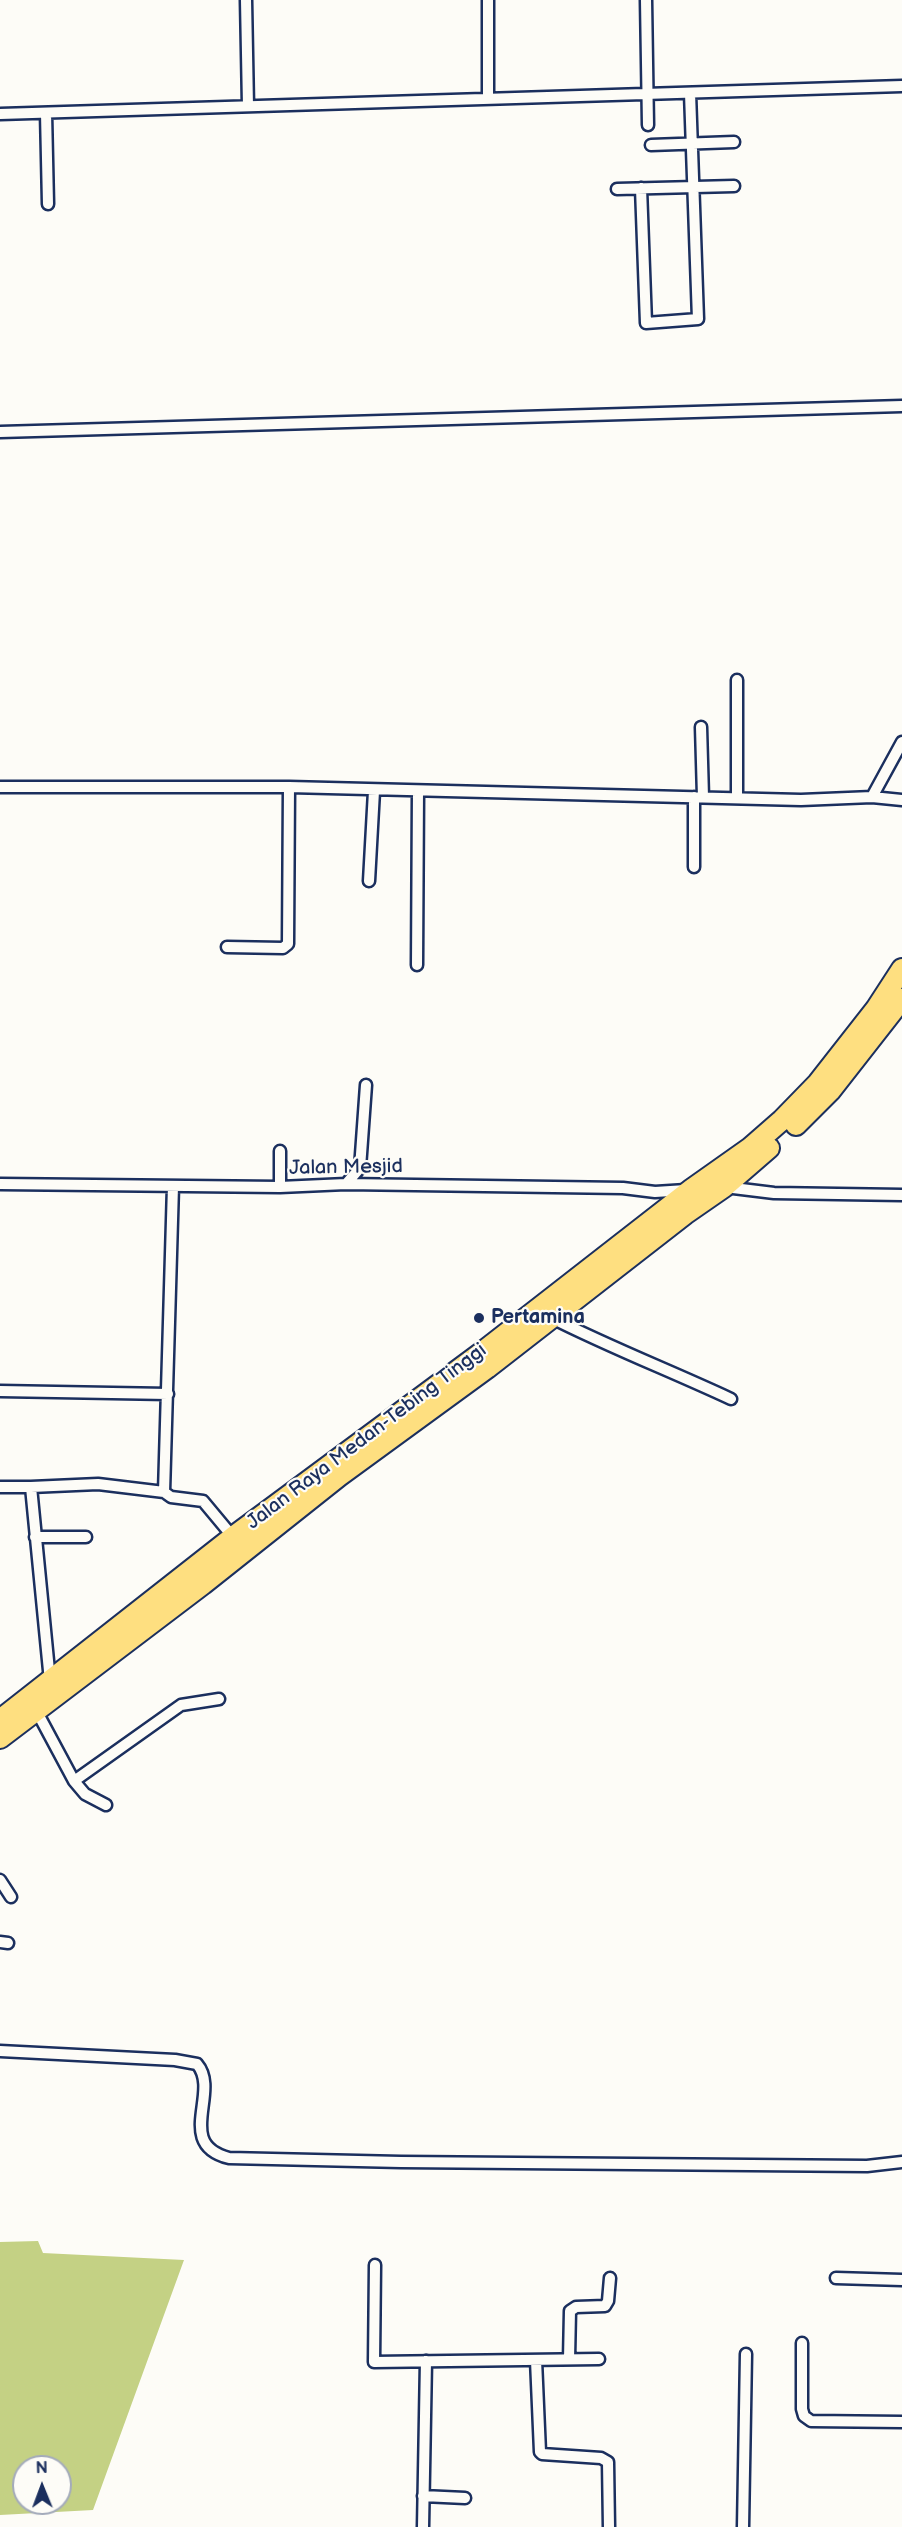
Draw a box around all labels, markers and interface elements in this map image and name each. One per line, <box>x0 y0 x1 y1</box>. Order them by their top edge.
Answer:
street label: Jalan Mesjid <box>289 1155 403 1181</box>
place label: Pertamina <box>491 1306 585 1330</box>
marker: Pertamina <box>472 1311 486 1325</box>
street label: Jalan Raya Medan-Tebing Tinggi <box>242 1339 492 1535</box>
north arrow <box>12 2455 72 2515</box>
text: N <box>36 2459 48 2478</box>

